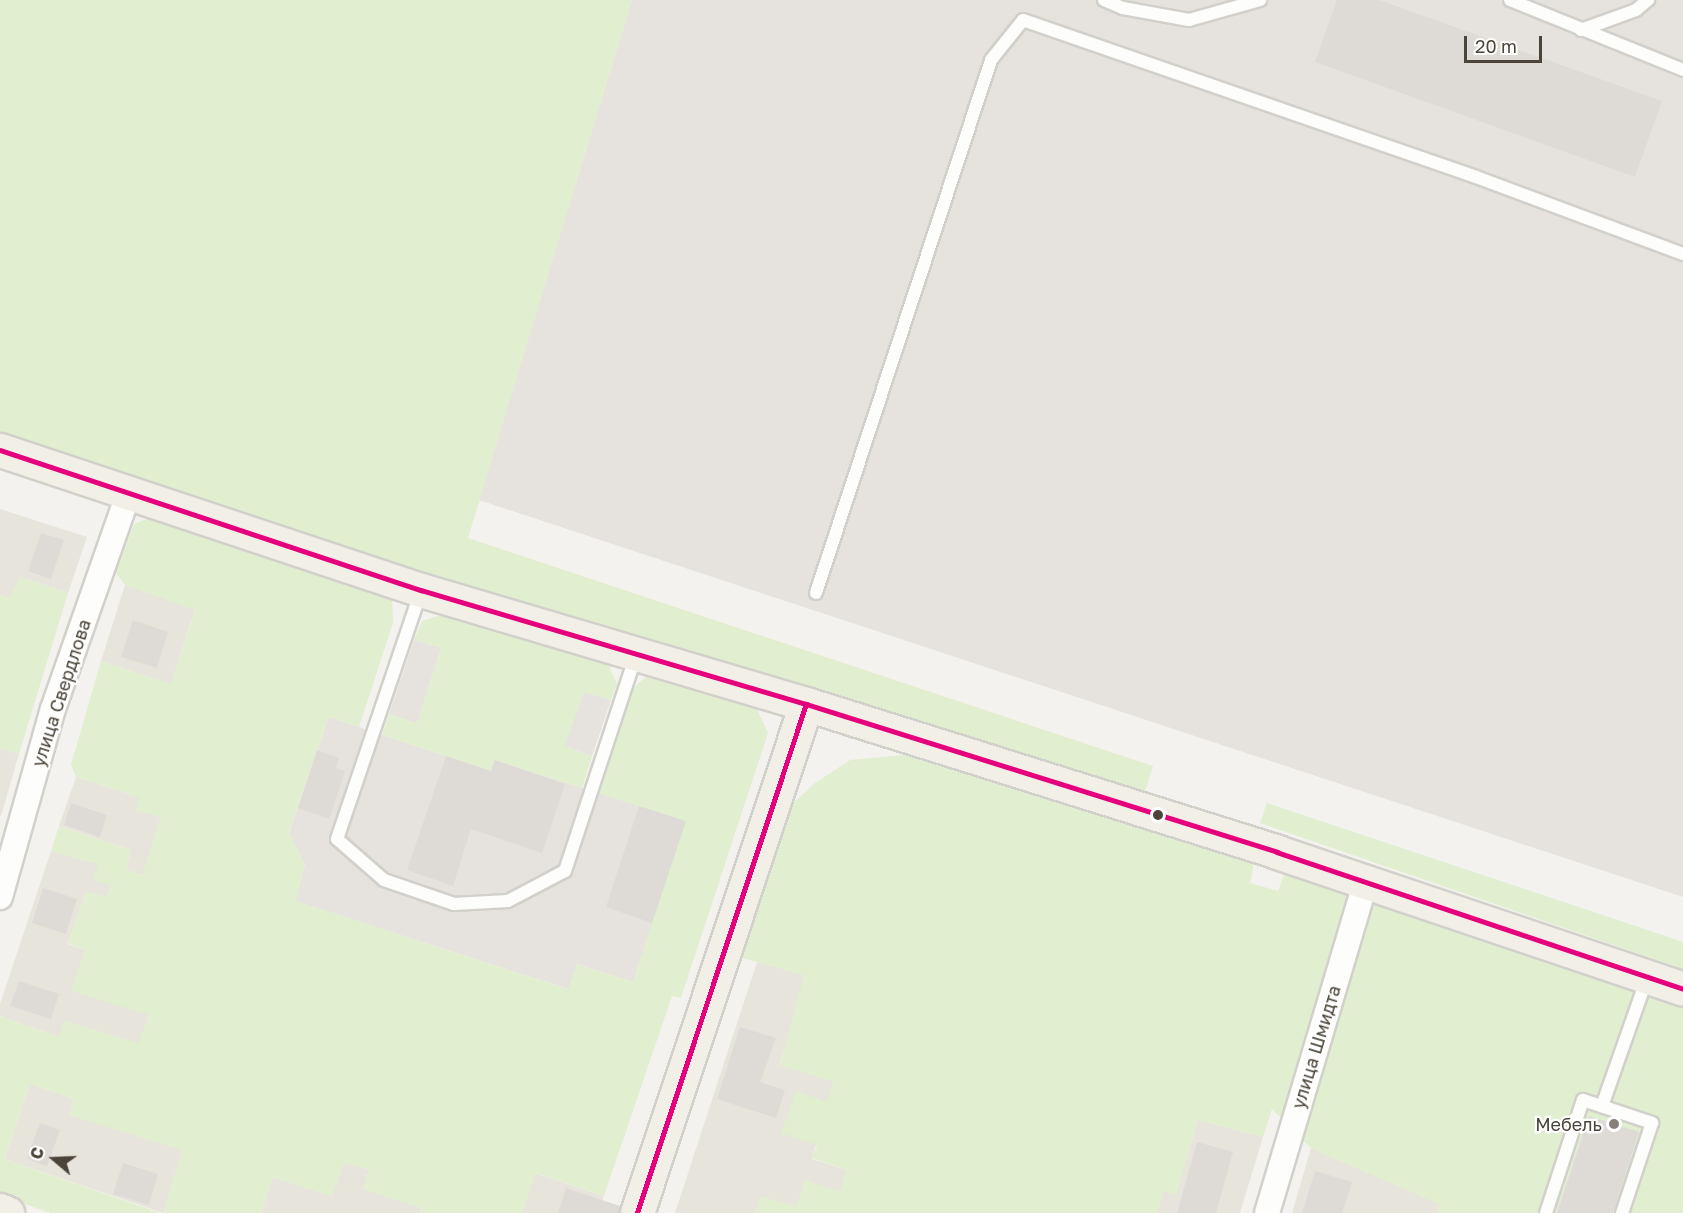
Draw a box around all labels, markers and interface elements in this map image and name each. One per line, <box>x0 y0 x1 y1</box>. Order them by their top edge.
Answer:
scale bar <box>1467 24 1545 62</box>
text: 20 m <box>1475 35 1517 57</box>
street label: улица Свердлова <box>27 616 95 770</box>
unlabelled marker <box>1152 809 1164 821</box>
street label: улица Шмидта <box>1287 983 1345 1111</box>
place label: Мебель <box>1535 1113 1602 1135</box>
marker: Мебель <box>1607 1117 1621 1131</box>
north arrow <box>24 1129 84 1189</box>
text: С <box>26 1145 48 1162</box>

